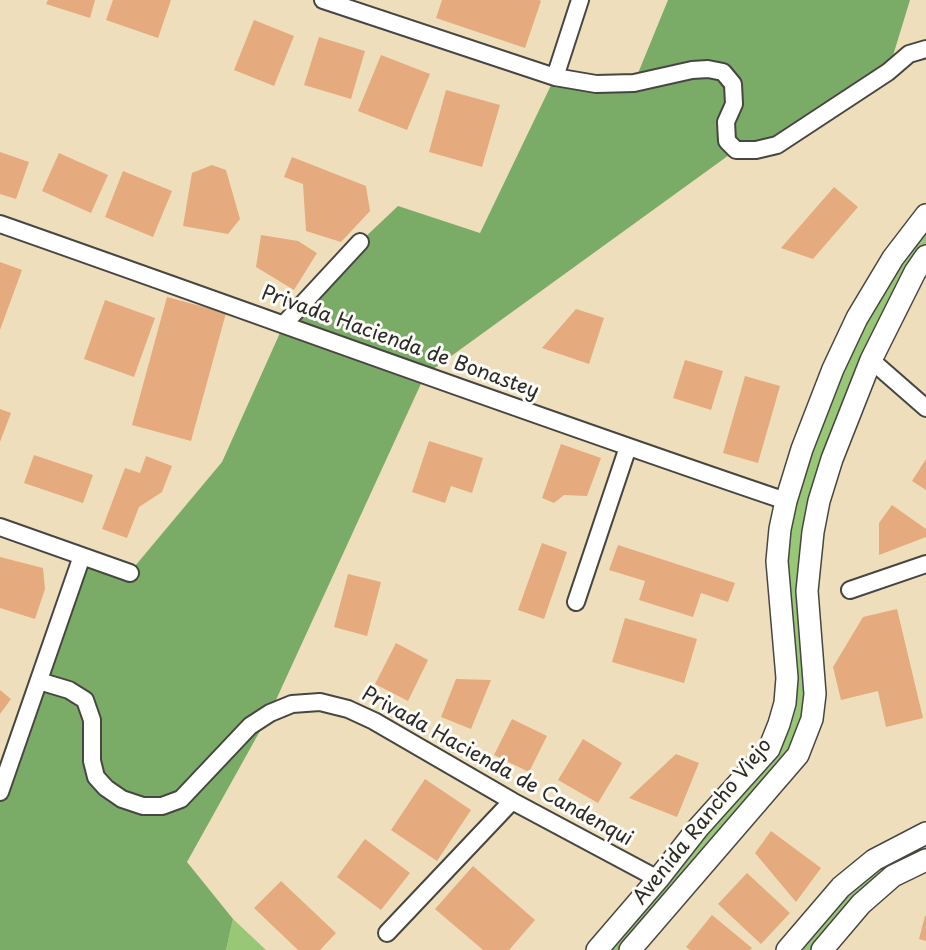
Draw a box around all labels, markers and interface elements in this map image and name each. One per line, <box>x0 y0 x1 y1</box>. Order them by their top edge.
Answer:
street label: Privada Hacienda de Bonastey <box>258 282 542 404</box>
street label: Privada Hacienda de Candenqui <box>357 682 637 852</box>
street label: Avenida Rancho Viejo <box>629 734 777 910</box>

